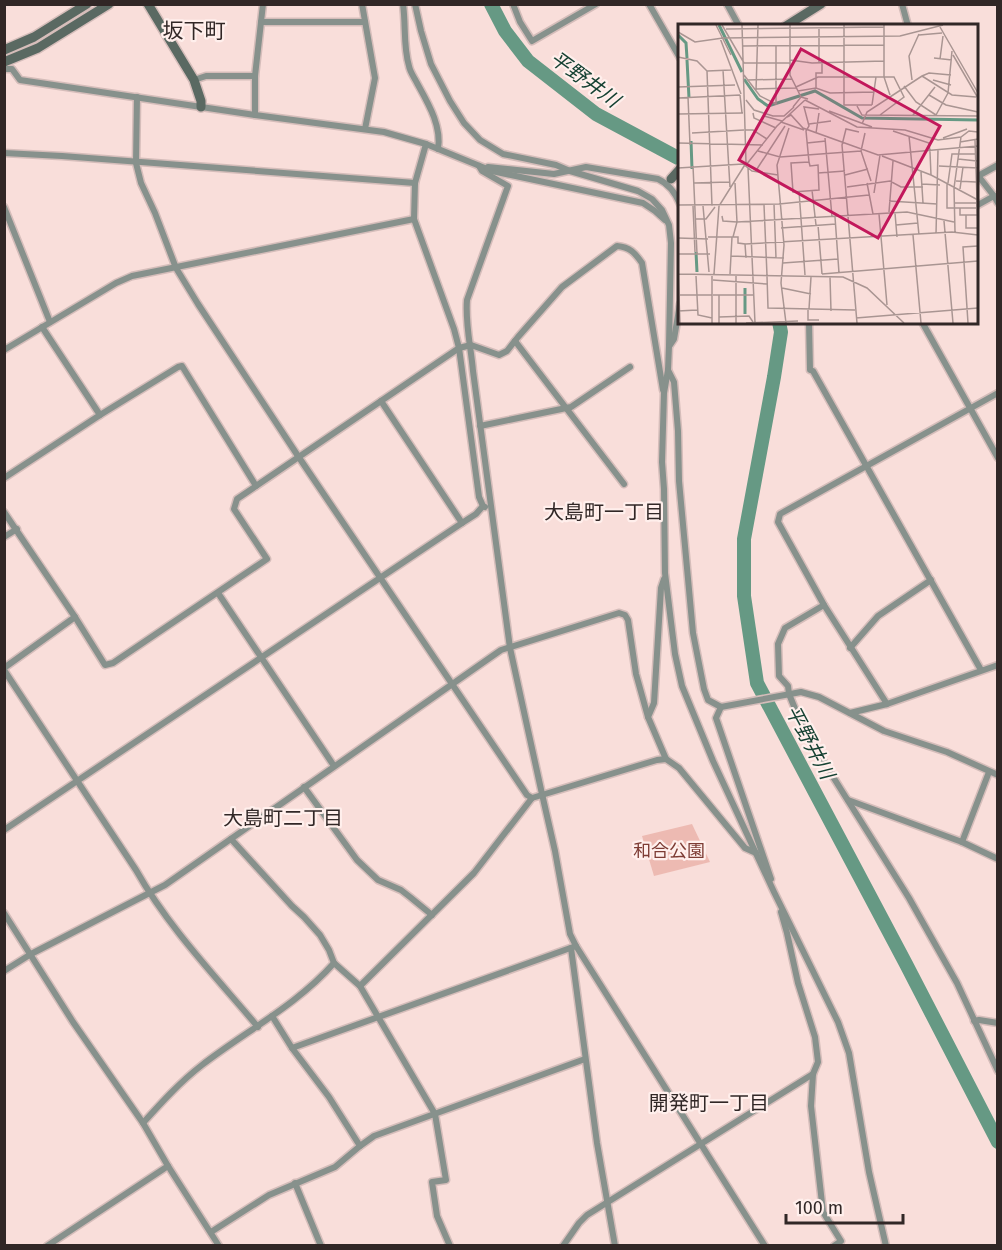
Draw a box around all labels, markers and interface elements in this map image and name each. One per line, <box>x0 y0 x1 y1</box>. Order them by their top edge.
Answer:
district label: 坂下町 <box>163 18 226 44</box>
inset map <box>678 24 978 324</box>
water label: 平野井川 <box>546 46 626 113</box>
district label: 大島町一丁目 <box>544 500 664 524</box>
water label: 平野井川 <box>781 701 840 785</box>
district label: 大島町二丁目 <box>223 806 343 830</box>
park label: 和合公園 <box>633 840 705 862</box>
district label: 開発町一丁目 <box>649 1091 769 1115</box>
scale bar <box>786 1187 903 1225</box>
text: 100 m <box>795 1197 843 1219</box>

